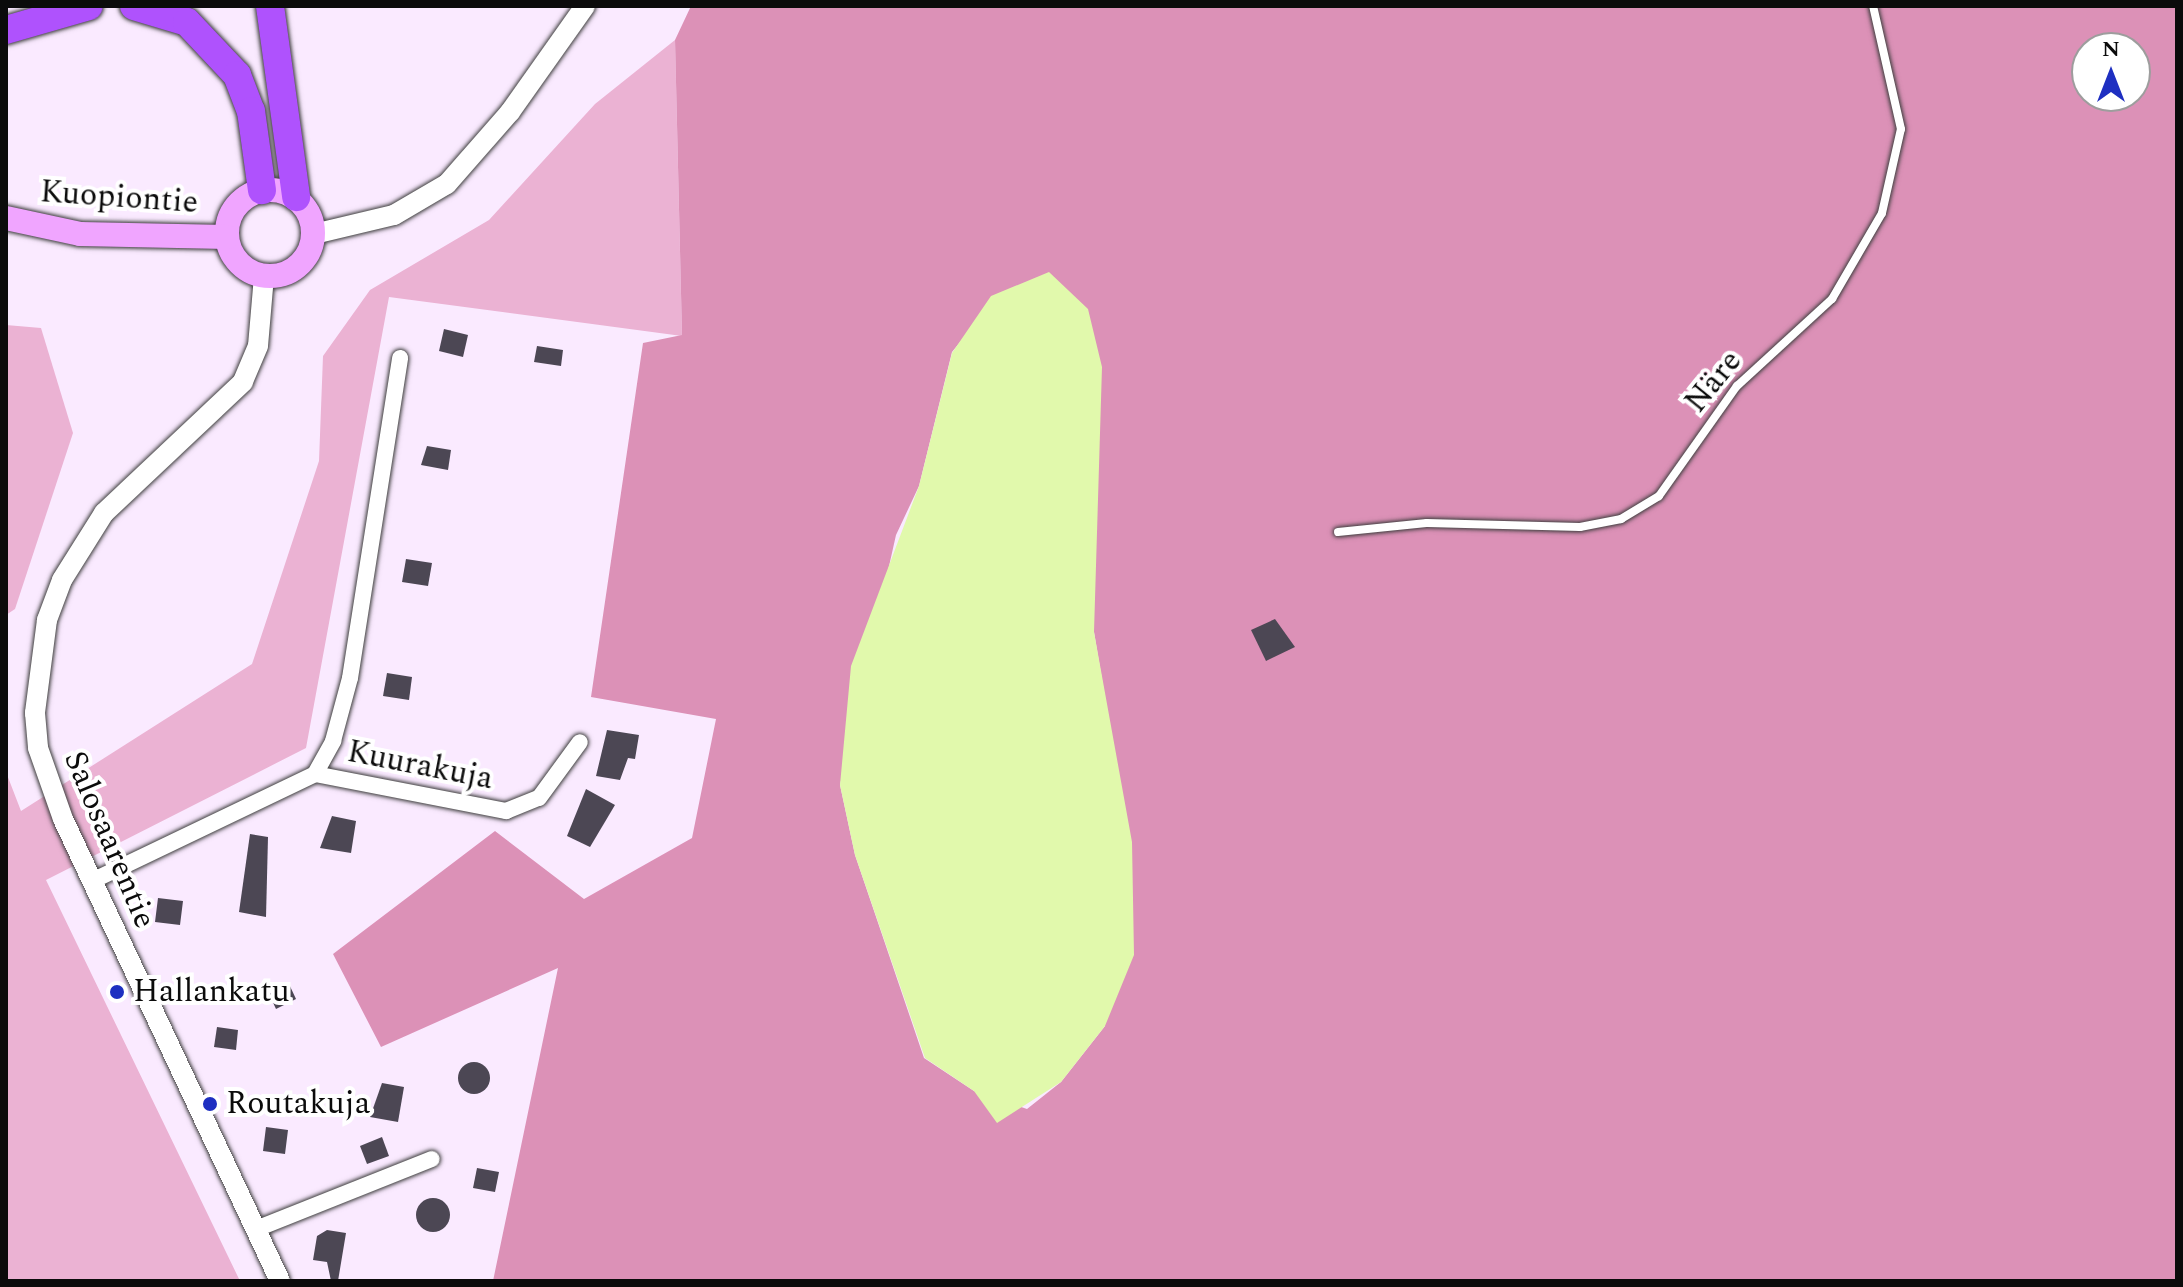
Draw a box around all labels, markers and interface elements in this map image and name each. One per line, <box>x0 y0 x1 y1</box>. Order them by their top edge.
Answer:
north arrow <box>2071 32 2151 112</box>
text: N <box>2102 33 2120 66</box>
street label: Kuopiontie <box>39 173 199 223</box>
street label: Näre <box>1677 343 1751 421</box>
street label: Kuurakuja <box>344 733 496 799</box>
street label: Salosaarentie <box>54 746 164 934</box>
place label: Hallankatu <box>133 973 290 1011</box>
marker: Hallankatu <box>108 983 126 1001</box>
place label: Routakuja <box>226 1085 370 1123</box>
marker: Routakuja <box>201 1095 219 1113</box>

